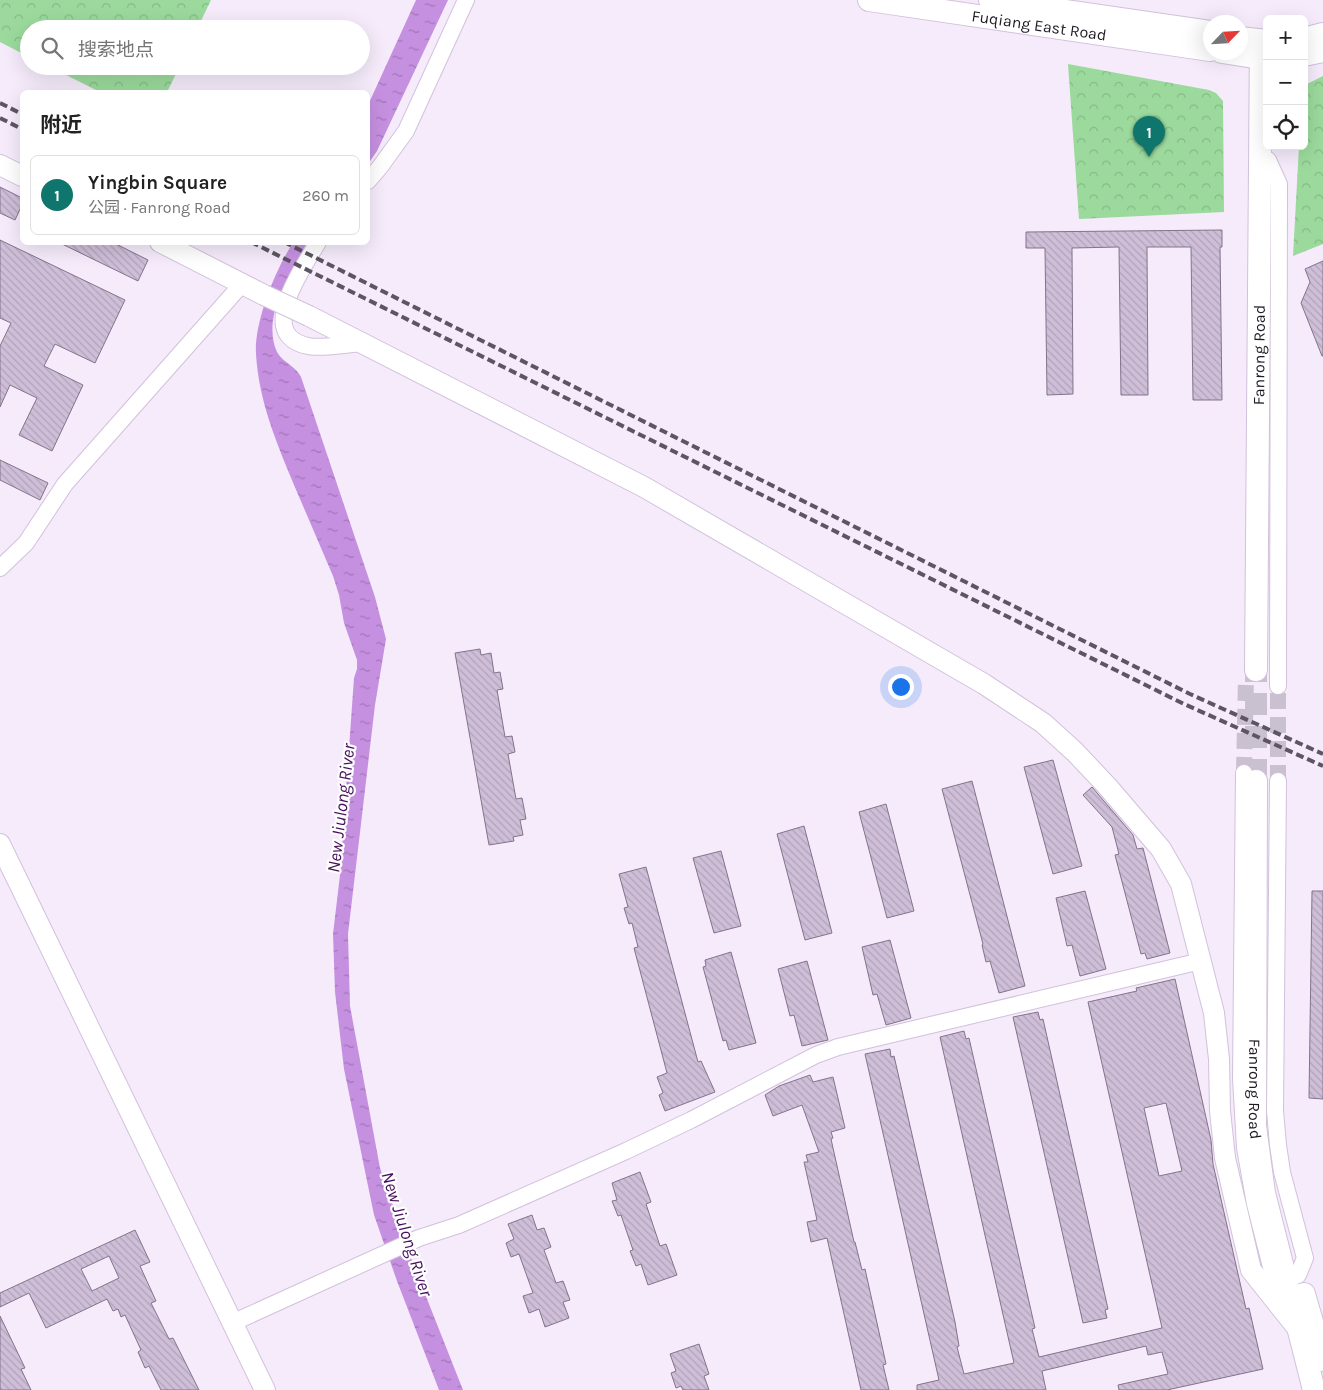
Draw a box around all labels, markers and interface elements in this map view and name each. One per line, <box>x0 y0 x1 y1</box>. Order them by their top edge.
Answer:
street label: Fuqiang East Road <box>970 6 1108 45</box>
north arrow <box>1203 15 1248 60</box>
map controls <box>1263 15 1308 150</box>
button: + <box>1263 15 1308 60</box>
search box <box>20 20 370 75</box>
icon: search <box>38 34 66 62</box>
text: 搜索地点 <box>78 39 154 61</box>
button: − <box>1263 60 1308 105</box>
button: locate <box>1263 105 1308 150</box>
text: 附近 <box>40 113 82 137</box>
pin: 1 <box>1133 116 1165 157</box>
text: Yingbin Square <box>88 172 227 194</box>
text: 1 <box>54 186 60 205</box>
text: 260 m <box>302 186 349 205</box>
text: 公园 · Fanrong Road <box>88 198 231 217</box>
street label: Fanrong Road <box>1249 305 1269 405</box>
your location <box>888 674 914 700</box>
water label: New Jiulong River <box>322 741 360 874</box>
street label: Fanrong Road <box>1245 1039 1266 1140</box>
water label: New Jiulong River <box>376 1169 438 1300</box>

